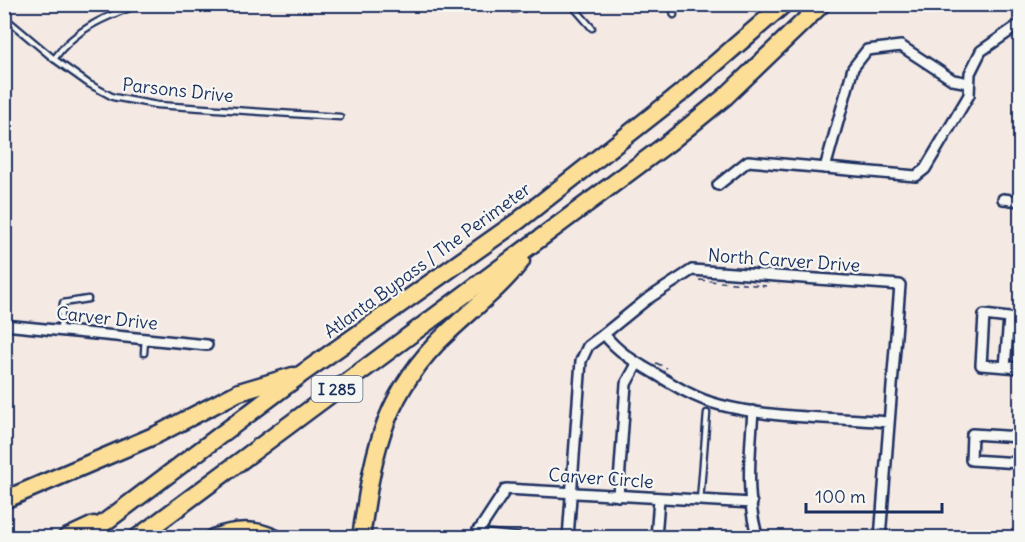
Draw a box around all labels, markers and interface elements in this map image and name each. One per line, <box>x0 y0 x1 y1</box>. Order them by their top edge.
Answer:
street label: Parsons Drive <box>121 73 235 107</box>
street label: Atlanta Bypass / The Perimeter <box>319 177 535 343</box>
street label: North Carver Drive <box>707 243 861 277</box>
street label: Carver Drive <box>55 301 159 335</box>
road number: I 285 <box>312 376 362 402</box>
street label: Carver Circle <box>548 463 654 493</box>
scale bar <box>806 476 942 514</box>
text: 100 m <box>815 485 866 508</box>

